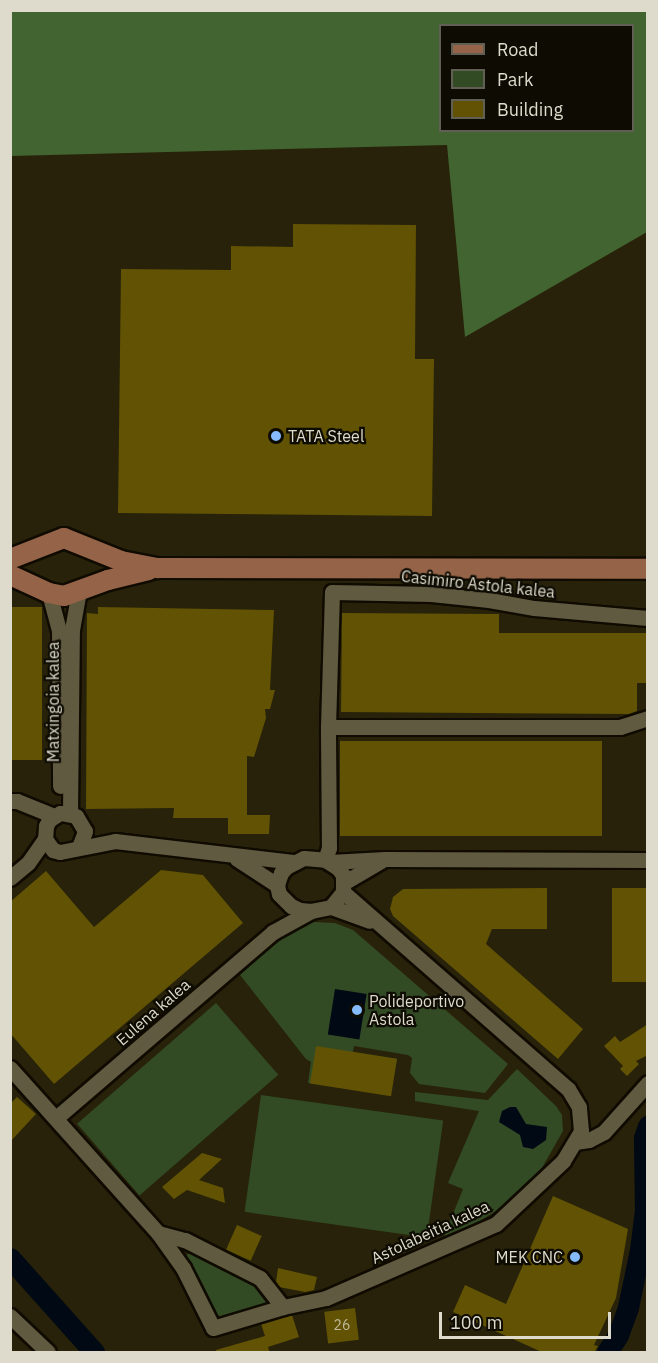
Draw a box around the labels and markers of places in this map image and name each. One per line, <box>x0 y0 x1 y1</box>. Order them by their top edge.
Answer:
place label: TATA Steel <box>288 426 364 446</box>
marker: TATA Steel <box>269 429 283 443</box>
place label: Polideportivo Astola <box>369 991 464 1029</box>
marker: Polideportivo Astola <box>350 1003 364 1017</box>
place label: MEK CNC <box>496 1247 563 1267</box>
marker: MEK CNC <box>568 1250 582 1264</box>

